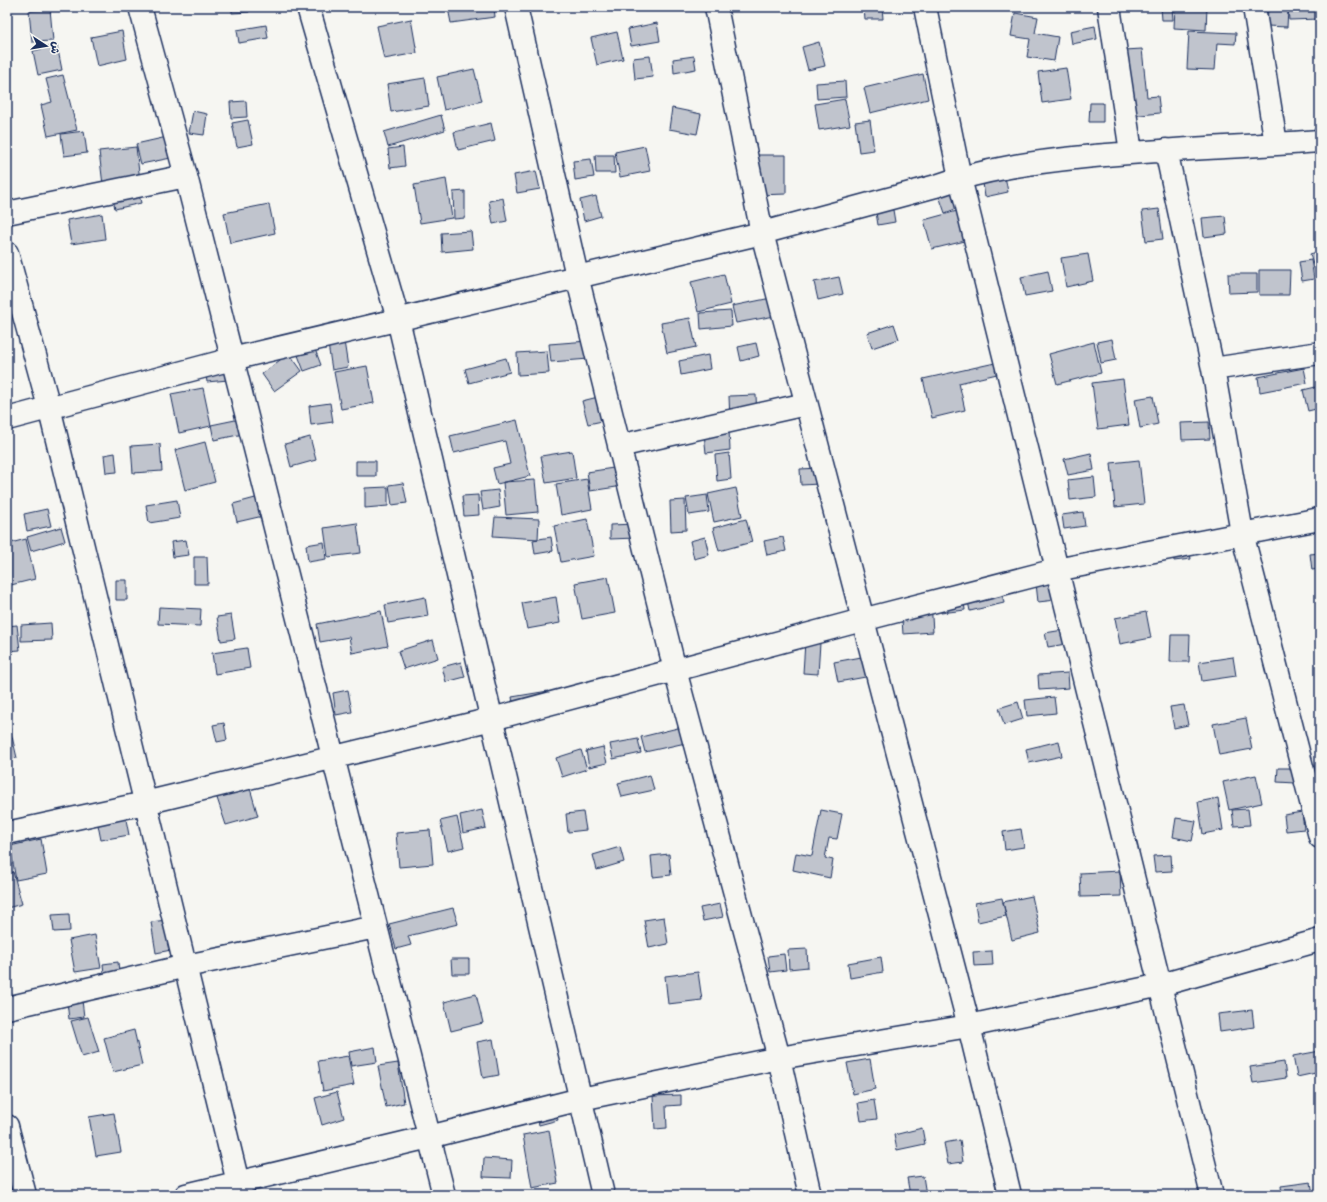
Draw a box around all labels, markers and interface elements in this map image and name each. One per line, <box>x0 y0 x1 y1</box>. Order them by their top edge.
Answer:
north arrow <box>26 26 66 66</box>
text: ش <box>45 40 65 56</box>

